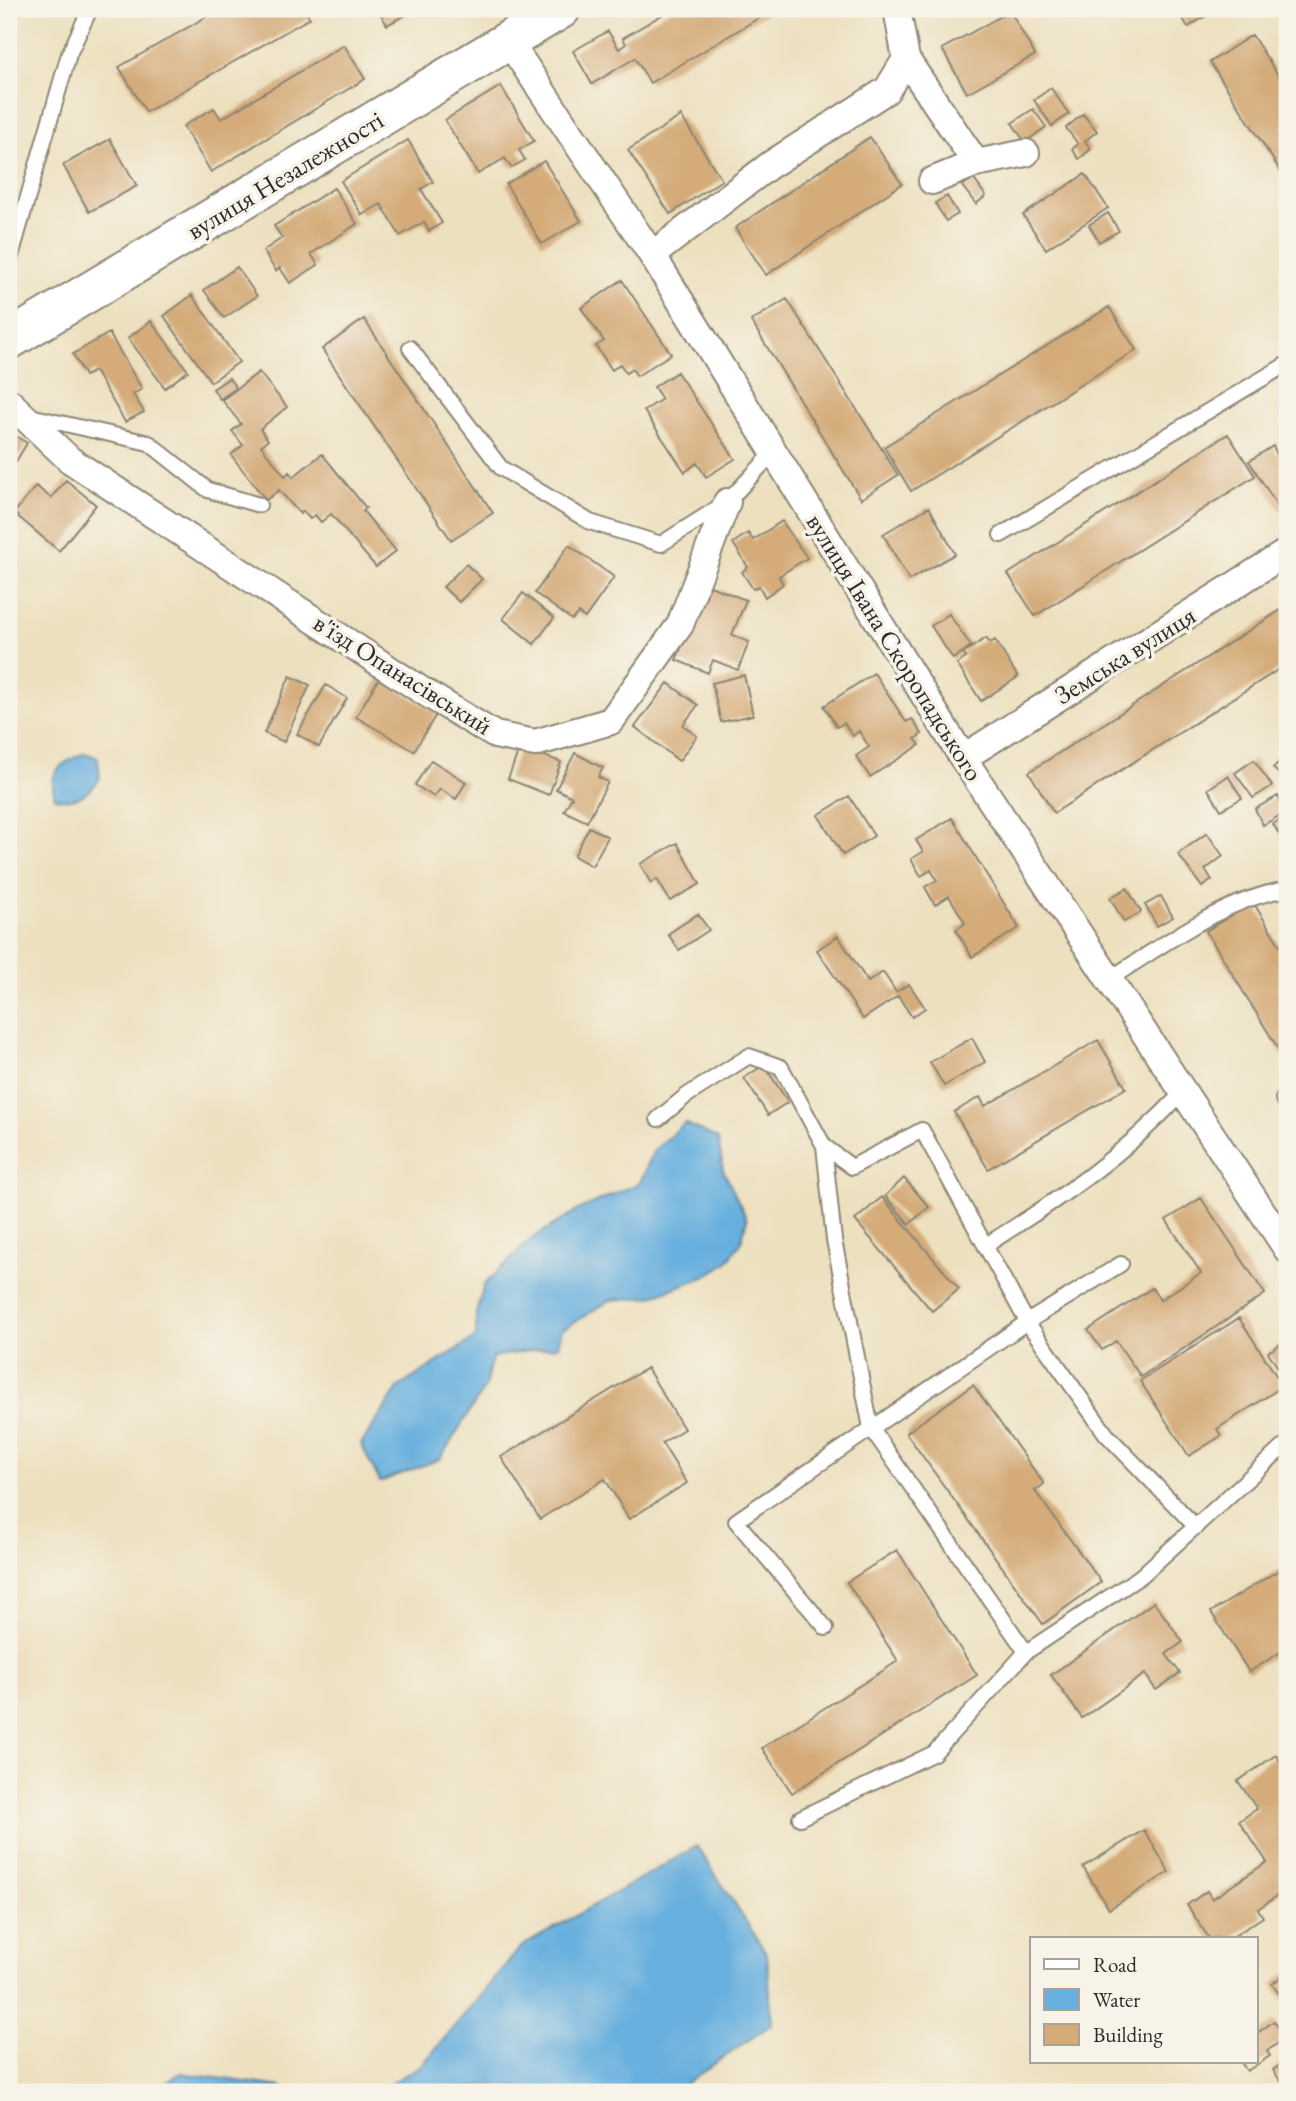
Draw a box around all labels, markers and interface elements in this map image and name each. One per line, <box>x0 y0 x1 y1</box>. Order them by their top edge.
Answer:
street label: вулиця Незалежності <box>180 103 390 247</box>
street label: вулиця Івана Скоропадського <box>799 507 991 787</box>
street label: Земська вулиця <box>1048 598 1202 712</box>
street label: в'їзд Опанасівський <box>307 605 499 743</box>
legend <box>1030 1937 1258 2062</box>
text: Road <box>1093 1951 1137 1978</box>
text: Water <box>1093 1986 1140 2013</box>
text: Building <box>1093 2021 1163 2048</box>

